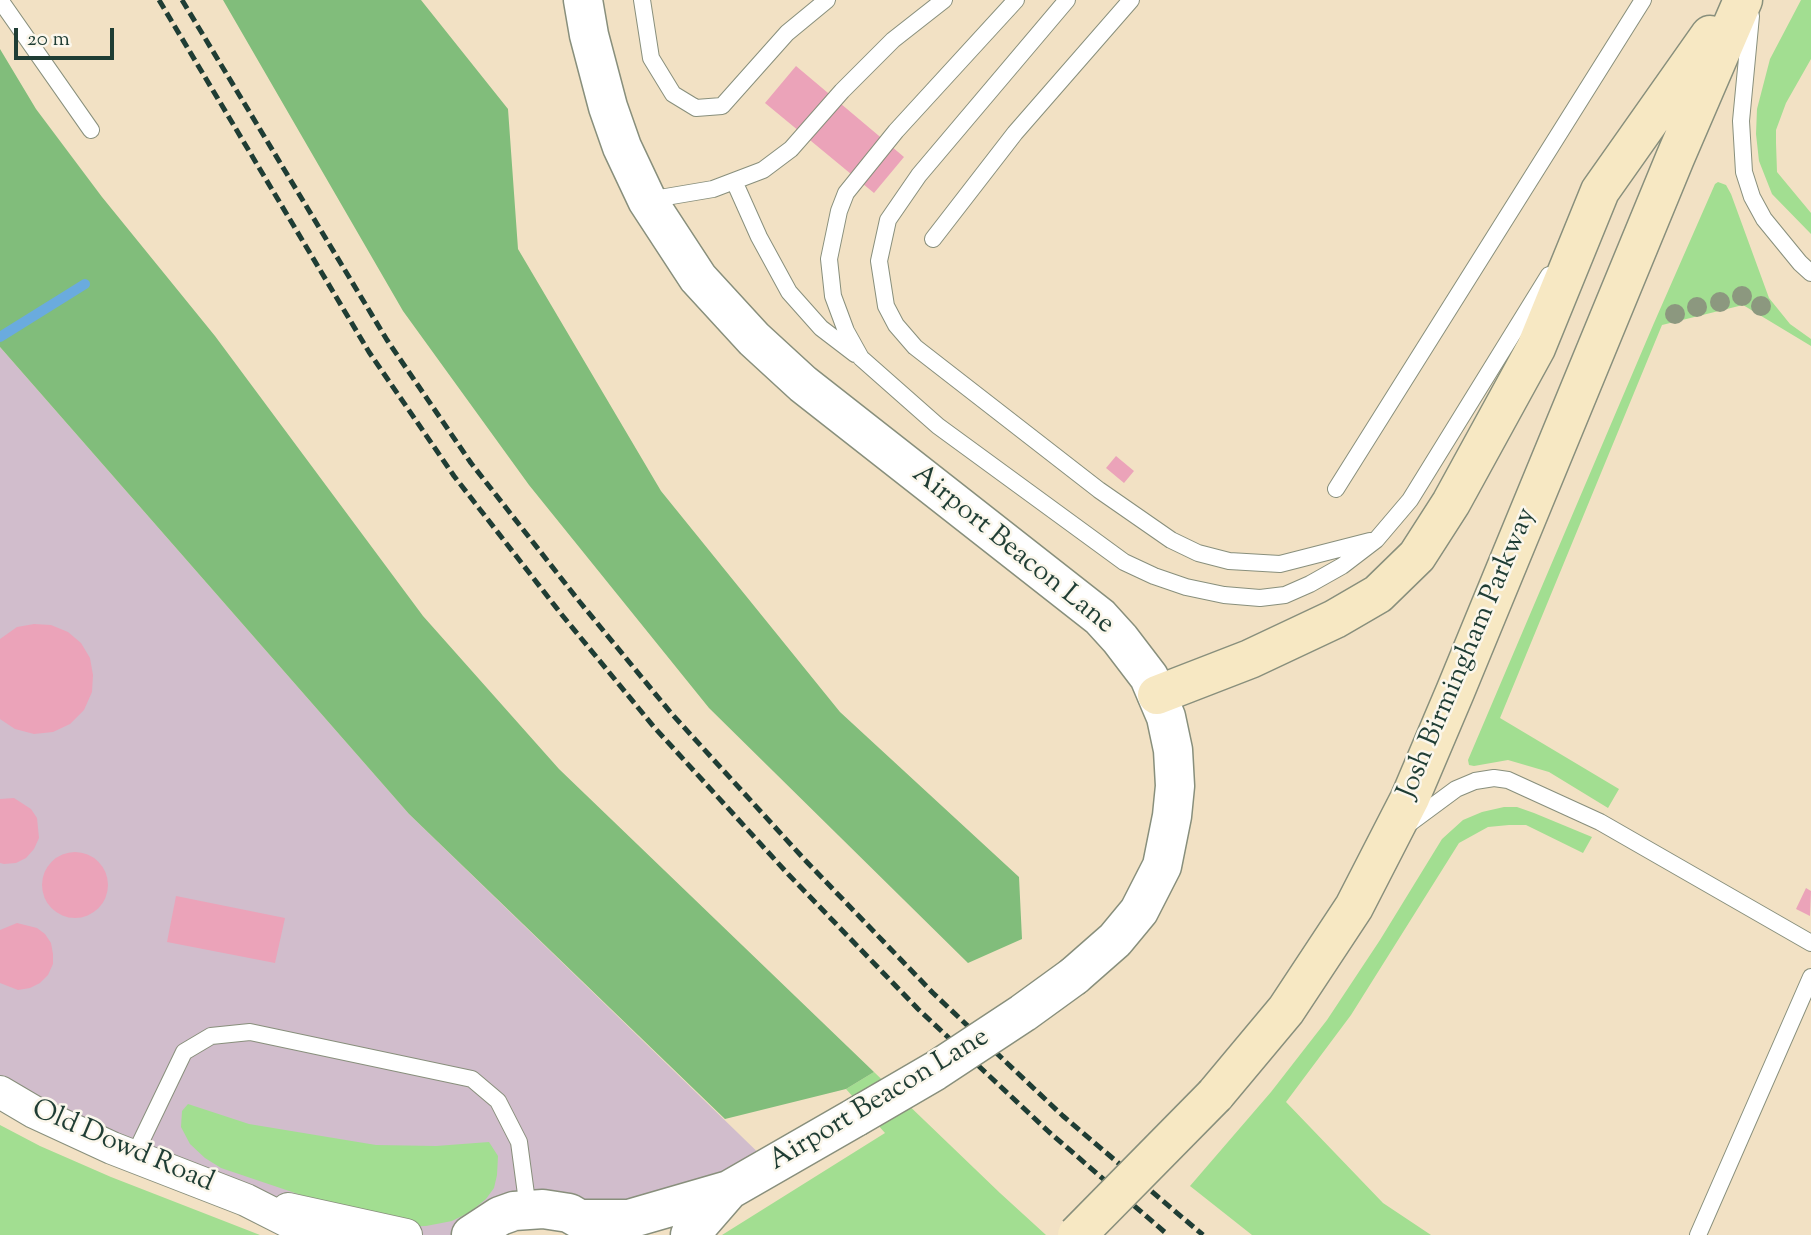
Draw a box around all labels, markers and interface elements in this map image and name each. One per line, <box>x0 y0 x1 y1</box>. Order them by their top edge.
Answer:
scale bar <box>18 14 117 58</box>
text: 20 m <box>27 25 70 55</box>
street label: Airport Beacon Lane <box>904 459 1120 643</box>
street label: Josh Birmingham Parkway <box>1392 504 1546 804</box>
street label: Airport Beacon Lane <box>764 1022 996 1180</box>
street label: Old Dowd Road <box>26 1094 218 1202</box>

